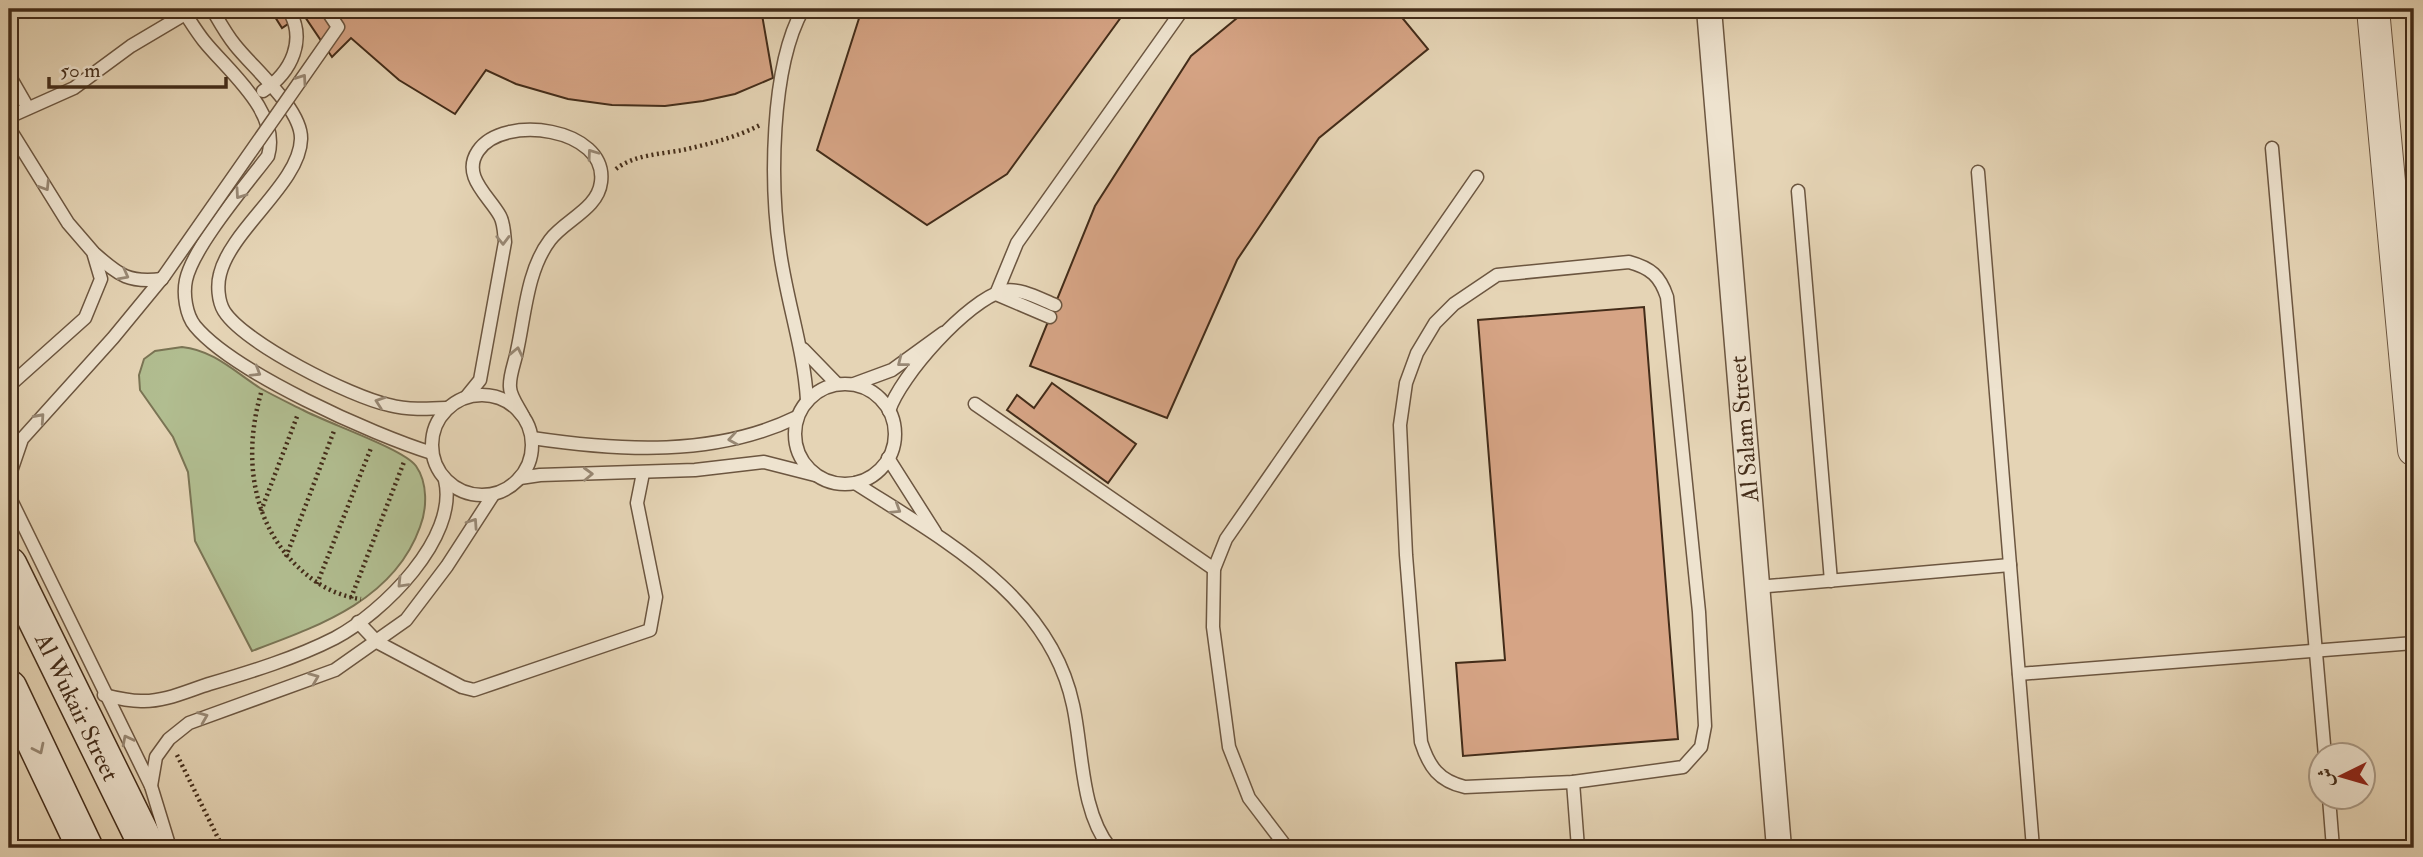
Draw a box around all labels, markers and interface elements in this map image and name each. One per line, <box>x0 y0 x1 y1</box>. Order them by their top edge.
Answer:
scale bar <box>49 46 226 90</box>
text: 50 m <box>60 57 101 84</box>
one-way arrow <box>294 74 306 87</box>
one-way arrow <box>588 149 600 162</box>
one-way arrow <box>37 179 50 192</box>
one-way arrow <box>236 186 248 199</box>
one-way arrow <box>495 235 511 246</box>
one-way arrow <box>117 267 129 281</box>
one-way arrow <box>509 346 524 358</box>
one-way arrow <box>897 353 909 366</box>
street label: Al Salam Street <box>1723 354 1766 505</box>
one-way arrow <box>248 364 261 377</box>
one-way arrow <box>374 396 386 410</box>
one-way arrow <box>32 414 44 427</box>
one-way arrow <box>727 431 739 446</box>
one-way arrow <box>583 466 594 481</box>
one-way arrow <box>888 501 901 514</box>
one-way arrow <box>465 518 477 531</box>
one-way arrow <box>397 575 410 588</box>
street label: Al Wukair Street <box>27 627 126 787</box>
one-way arrow <box>308 673 320 687</box>
one-way arrow <box>197 711 209 725</box>
one-way arrow <box>122 734 136 747</box>
one-way arrow <box>30 742 44 754</box>
north arrow <box>2308 742 2378 812</box>
text: ش <box>2313 767 2339 788</box>

